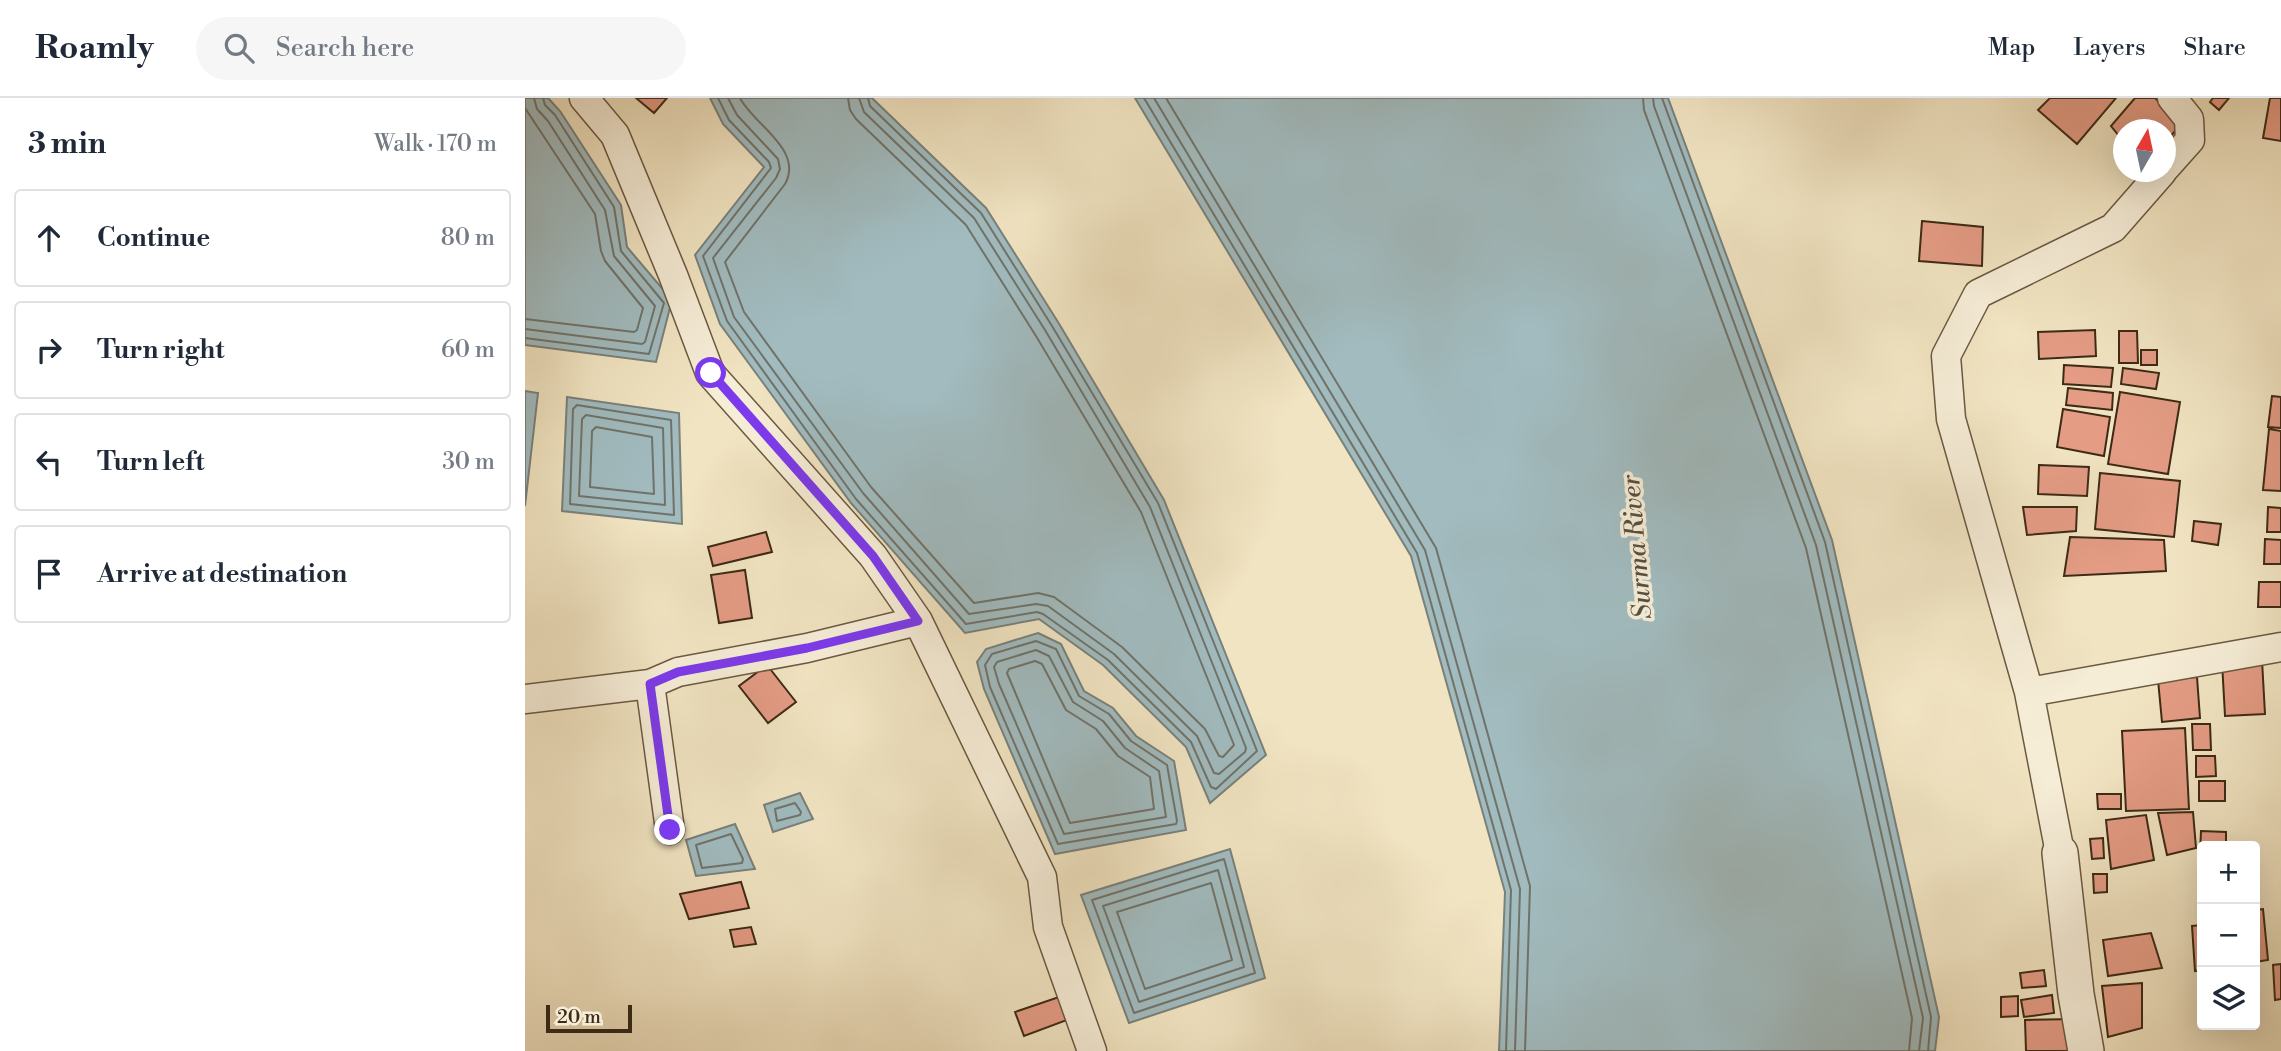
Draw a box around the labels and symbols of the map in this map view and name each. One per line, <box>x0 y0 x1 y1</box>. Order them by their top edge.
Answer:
north arrow <box>2113 119 2176 182</box>
route start <box>695 357 726 388</box>
water label: Surma River <box>1615 473 1659 620</box>
route end <box>654 814 685 845</box>
scale bar <box>546 1002 632 1034</box>

